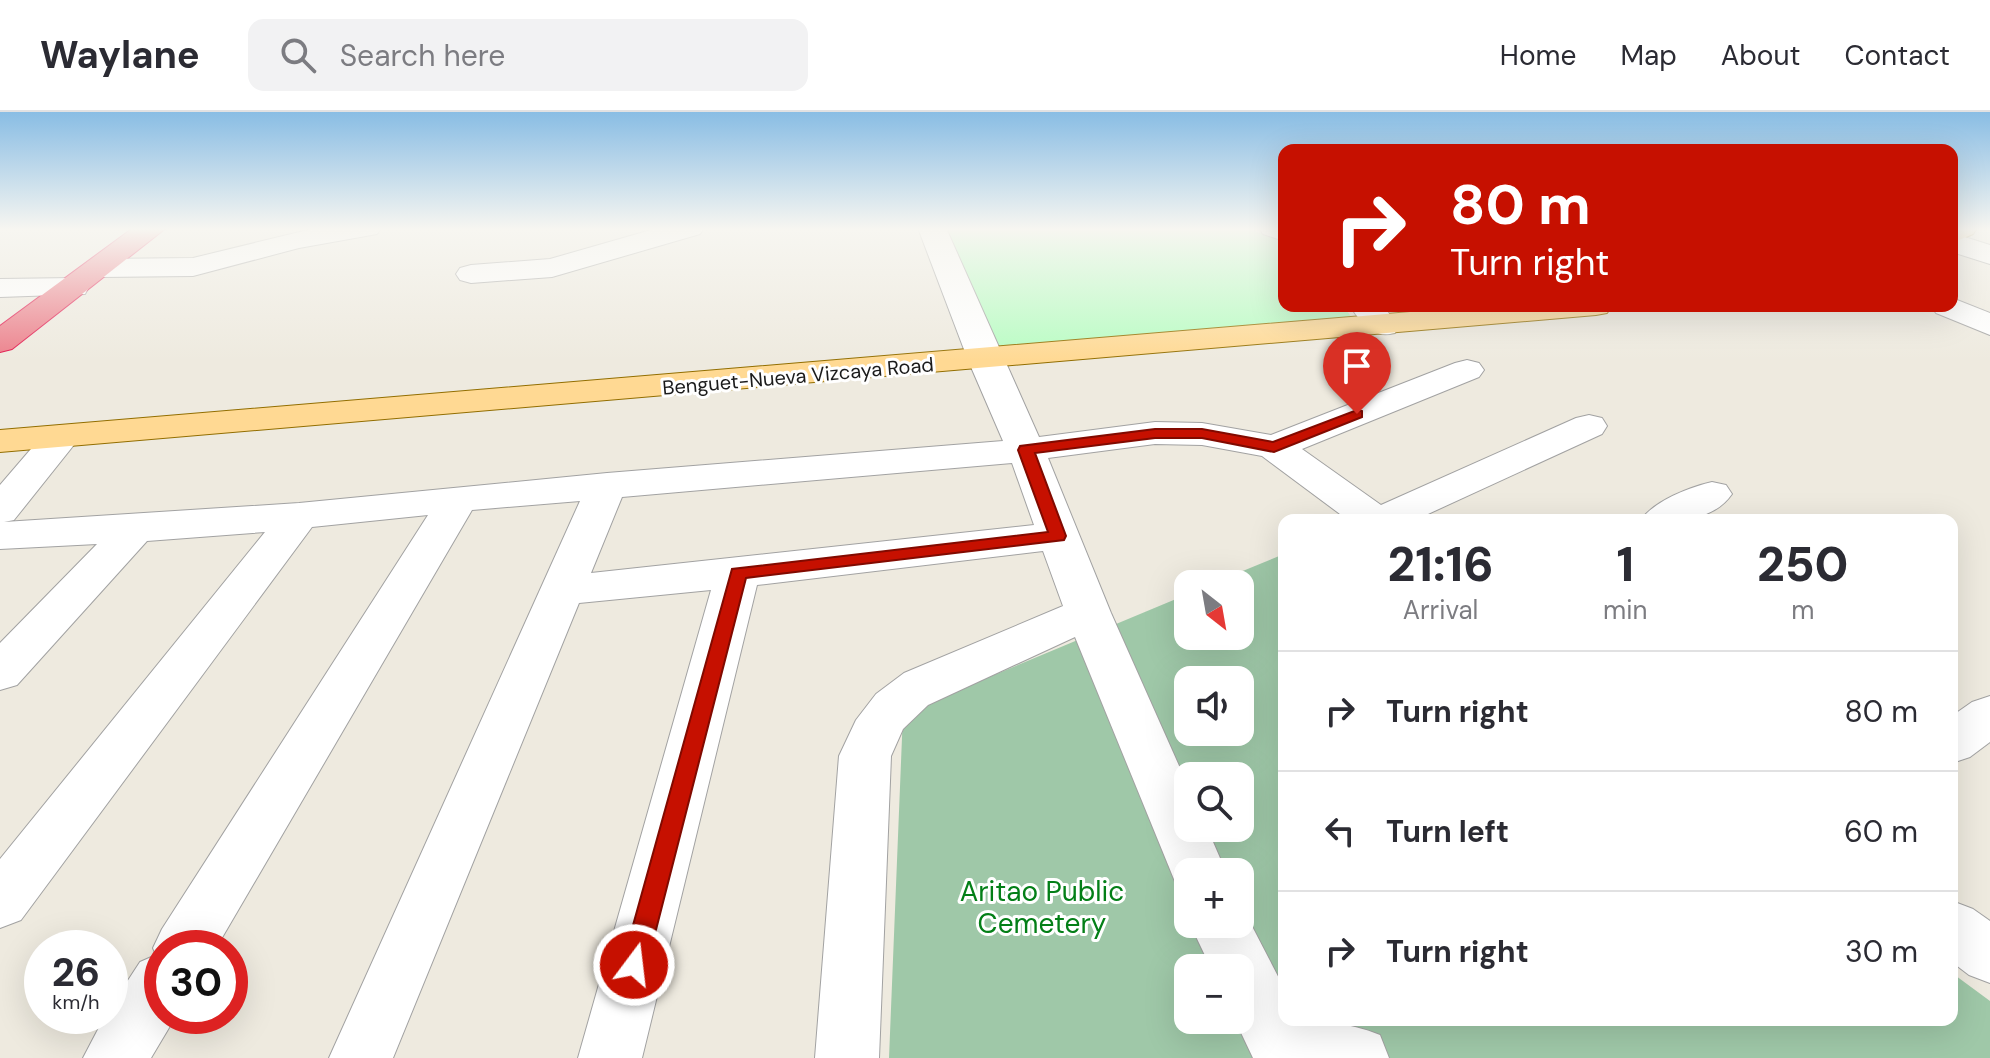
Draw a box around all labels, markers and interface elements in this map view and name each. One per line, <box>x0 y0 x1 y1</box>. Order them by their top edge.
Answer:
search box <box>248 19 808 91</box>
text: Waylane <box>40 30 200 80</box>
icon: search <box>276 33 320 77</box>
text: Search here <box>340 36 505 75</box>
text: Home <box>1500 37 1576 74</box>
text: Map <box>1620 37 1677 74</box>
text: About <box>1721 37 1800 74</box>
text: Contact <box>1844 37 1950 74</box>
text: 80 m <box>1450 168 1591 241</box>
icon: right <box>1318 176 1422 280</box>
text: Turn right <box>1450 239 1609 286</box>
pin <box>1323 332 1391 414</box>
icon: arrive <box>1335 344 1379 388</box>
street label: Benguet-Nueva Vizcaya Road <box>661 351 935 401</box>
text: 21:16 <box>1387 533 1494 596</box>
text: 1 <box>1616 533 1634 596</box>
text: 250 <box>1757 533 1848 596</box>
north arrow <box>1174 570 1254 650</box>
map controls <box>1174 570 1254 1034</box>
text: Arrival <box>1403 593 1478 627</box>
text: min <box>1603 593 1647 627</box>
text: m <box>1791 593 1814 627</box>
button: sound <box>1174 666 1254 746</box>
icon: right <box>1318 689 1362 733</box>
text: Turn right <box>1386 692 1529 731</box>
text: 80 m <box>1845 692 1918 731</box>
button: search <box>1174 762 1254 842</box>
icon: left <box>1318 809 1362 853</box>
text: Turn left <box>1386 812 1509 851</box>
text: 60 m <box>1844 812 1918 851</box>
button: + <box>1174 858 1254 938</box>
park label: Aritao Public Cemetery <box>960 873 1124 942</box>
position arrow <box>592 923 676 1007</box>
icon: right <box>1318 929 1362 973</box>
speed limit sign: 30 <box>144 930 248 1034</box>
text: Turn right <box>1386 932 1529 971</box>
text: 30 m <box>1845 932 1918 971</box>
text: 26 <box>52 946 100 998</box>
button: − <box>1174 954 1254 1034</box>
text: km/h <box>52 989 100 1015</box>

